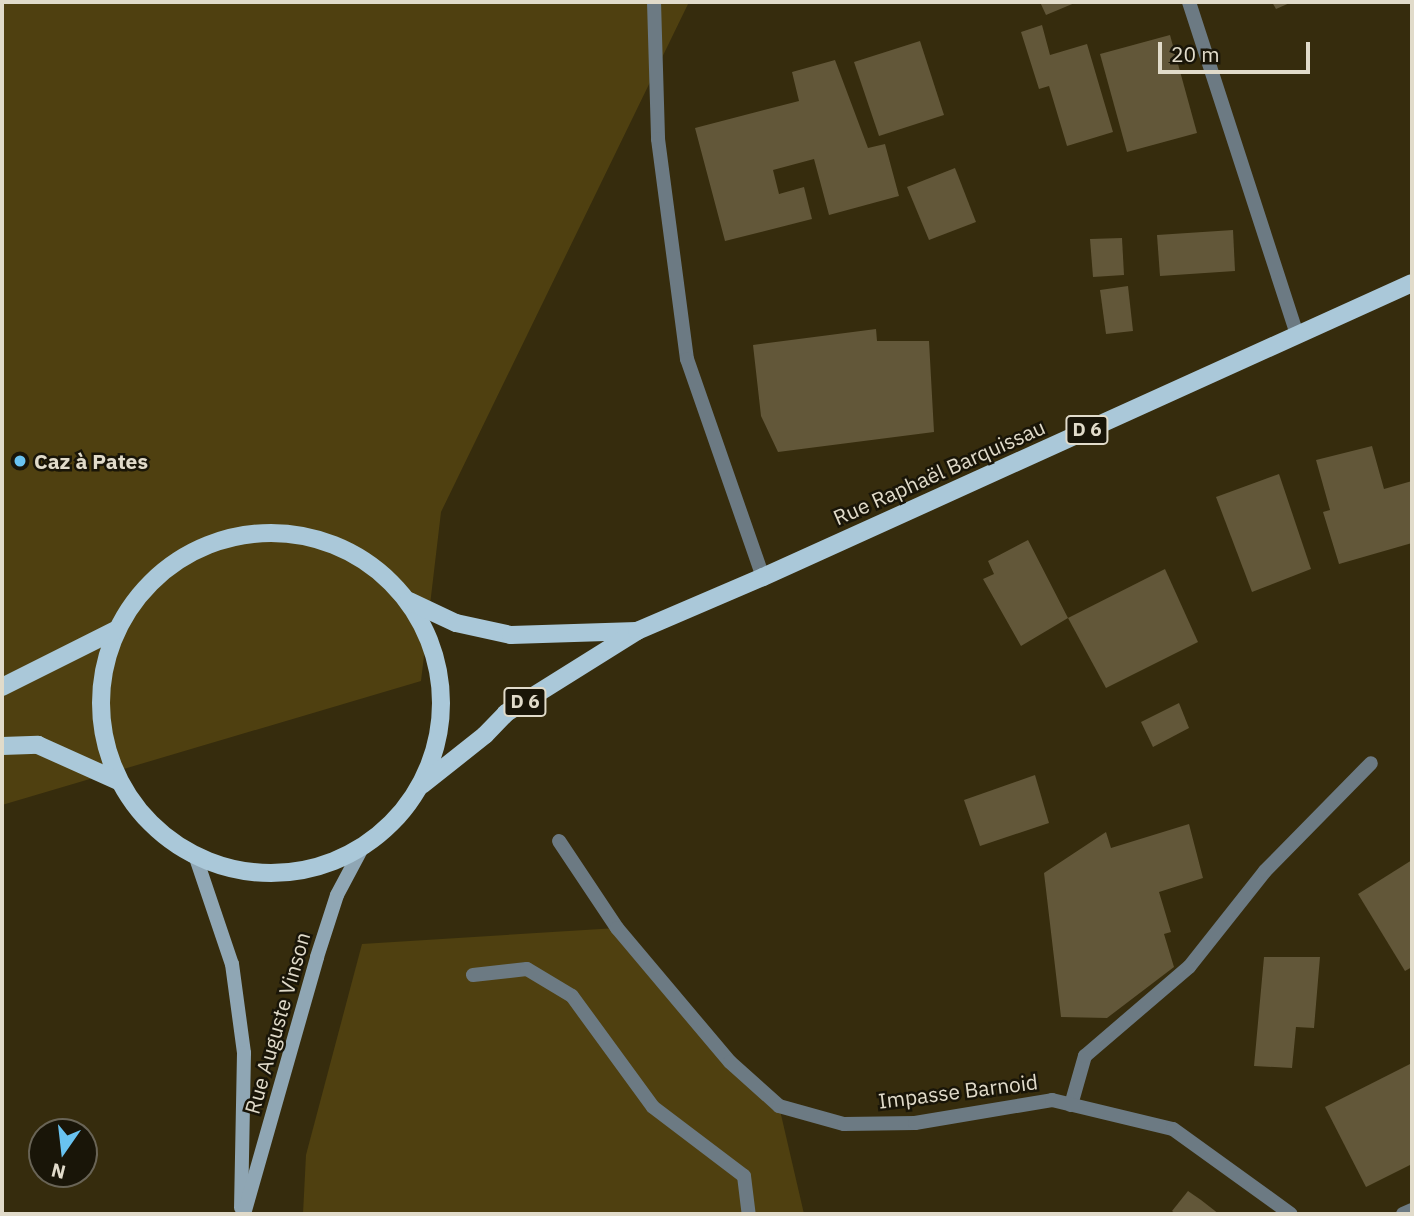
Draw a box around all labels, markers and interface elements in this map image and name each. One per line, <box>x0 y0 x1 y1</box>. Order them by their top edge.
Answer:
scale bar <box>1162 28 1314 72</box>
text: 20 m <box>1171 40 1220 68</box>
street label: Rue Raphaël Barquissau <box>829 414 1049 530</box>
road number: D 6 <box>1064 414 1110 446</box>
place label: Caz à Pates <box>34 448 148 474</box>
marker: Caz à Pates <box>12 453 28 469</box>
road number: D 6 <box>502 687 548 718</box>
street label: Rue Auguste Vinson <box>239 929 315 1117</box>
street label: Impasse Barnoid <box>877 1069 1039 1113</box>
north arrow <box>28 1118 98 1188</box>
text: N <box>49 1158 68 1185</box>

